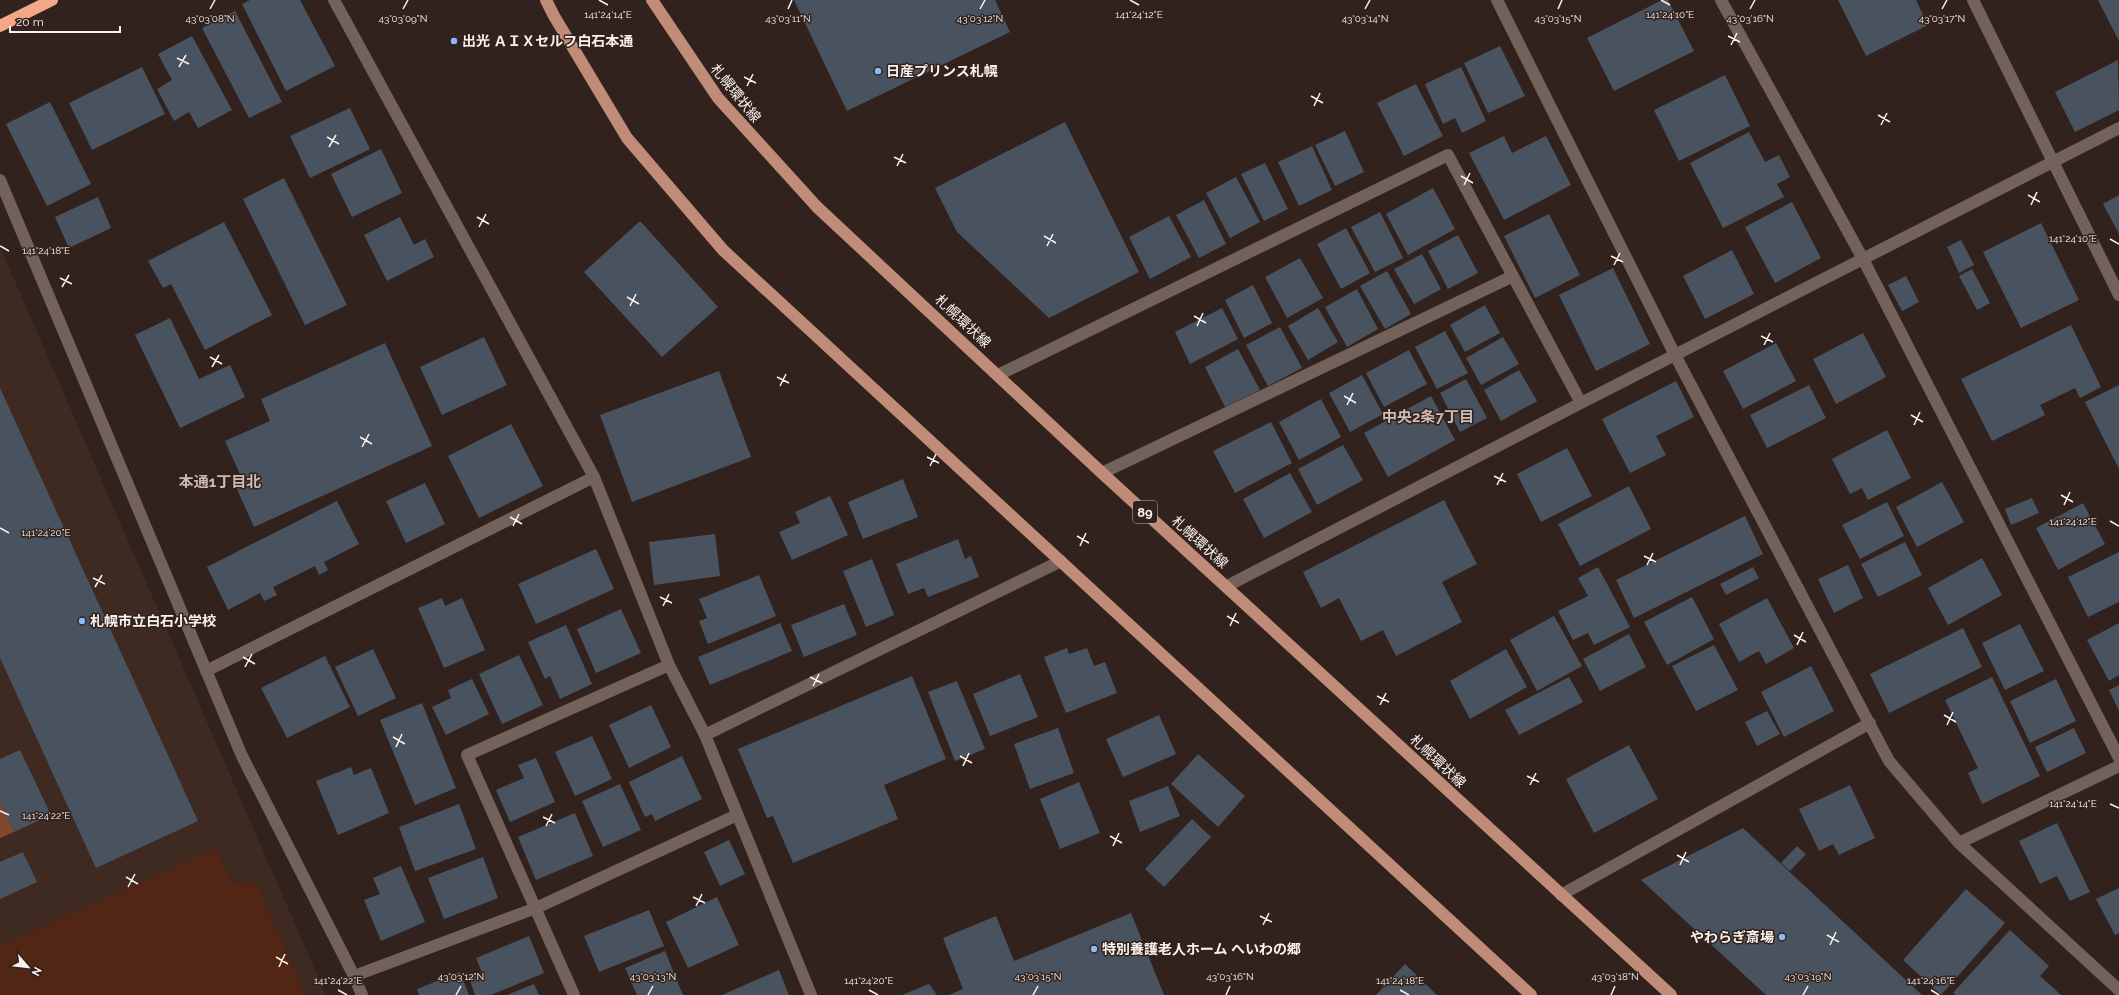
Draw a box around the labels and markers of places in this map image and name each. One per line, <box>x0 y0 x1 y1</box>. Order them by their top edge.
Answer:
place label: 出光 ＡＩＸセルフ白石本通 <box>462 33 633 49</box>
marker: 出光 ＡＩＸセルフ白石本通 <box>449 36 459 46</box>
place label: 日産プリンス札幌 <box>886 63 998 79</box>
marker: 日産プリンス札幌 <box>873 66 883 76</box>
place label: 札幌市立白石小学校 <box>90 613 216 629</box>
marker: 札幌市立白石小学校 <box>77 616 87 626</box>
place label: やわらぎ斎場 <box>1690 929 1774 945</box>
marker: やわらぎ斎場 <box>1777 932 1787 942</box>
place label: 特別養護老人ホーム へいわの郷 <box>1102 941 1301 957</box>
marker: 特別養護老人ホーム へいわの郷 <box>1089 944 1099 954</box>

